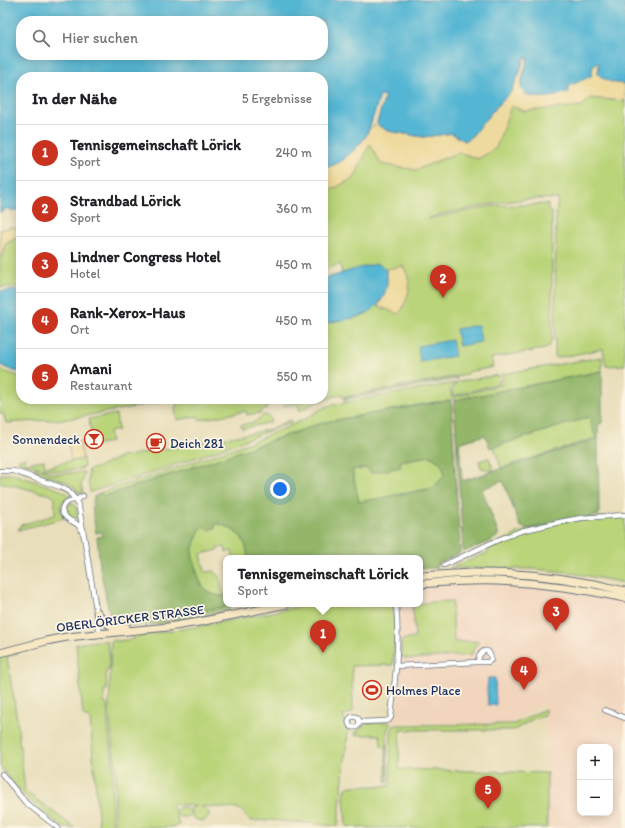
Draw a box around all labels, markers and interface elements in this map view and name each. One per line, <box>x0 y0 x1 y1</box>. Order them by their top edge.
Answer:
search box <box>16 16 328 60</box>
icon: search <box>30 27 52 49</box>
text: Hier suchen <box>62 29 138 47</box>
text: In der Nähe <box>32 88 117 108</box>
text: 5 Ergebnisse <box>242 91 312 106</box>
text: Tennisgemeinschaft Lörick <box>70 136 241 154</box>
text: 1 <box>42 145 48 160</box>
text: 240 m <box>275 145 312 160</box>
text: Sport <box>70 154 101 169</box>
text: Strandbad Lörick <box>70 192 181 210</box>
text: 2 <box>42 201 48 216</box>
text: 360 m <box>276 201 312 216</box>
text: Sport <box>70 210 101 225</box>
text: Lindner Congress Hotel <box>70 248 221 266</box>
text: 3 <box>41 257 49 272</box>
text: 450 m <box>275 257 312 272</box>
pin: 2 <box>430 265 456 298</box>
text: Hotel <box>70 266 100 281</box>
text: Rank-Xerox-Haus <box>70 304 185 322</box>
text: 4 <box>41 313 49 328</box>
text: 450 m <box>275 313 312 328</box>
text: Ort <box>70 322 89 337</box>
text: Amani <box>70 360 112 378</box>
text: 5 <box>42 369 48 384</box>
text: 550 m <box>276 369 312 384</box>
text: Restaurant <box>70 378 132 393</box>
bar icon: Sonnendeck <box>83 428 105 450</box>
place label: Sonnendeck <box>12 432 80 447</box>
cafe icon: Deich 281 <box>145 432 167 454</box>
place label: Deich 281 <box>170 436 224 451</box>
your location <box>270 479 290 499</box>
popup <box>223 555 423 607</box>
text: Tennisgemeinschaft Lörick <box>238 565 408 583</box>
text: Sport <box>238 583 268 598</box>
pin: 3 <box>543 598 569 631</box>
street label: OBERLÖRICKER STRASSE <box>55 602 205 635</box>
pin: 1 <box>310 620 336 653</box>
pin: 4 <box>511 657 537 690</box>
sports icon: Holmes Place <box>361 679 383 701</box>
place label: Holmes Place <box>386 683 461 698</box>
map controls <box>577 744 613 816</box>
button: + <box>577 744 613 780</box>
pin: 5 <box>475 776 501 809</box>
button: − <box>577 780 613 816</box>

